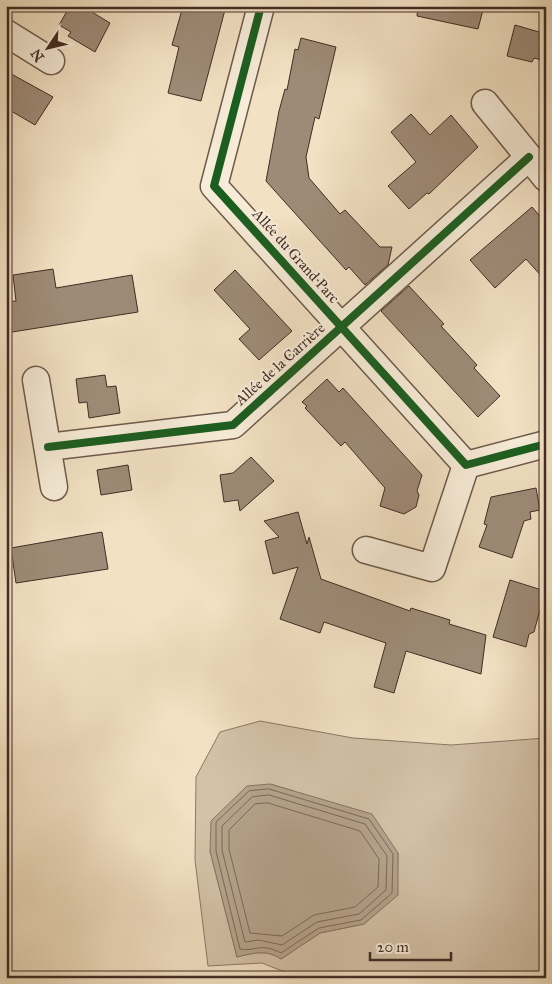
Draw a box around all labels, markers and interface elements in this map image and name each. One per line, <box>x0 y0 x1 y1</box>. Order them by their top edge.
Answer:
north arrow <box>22 22 72 72</box>
text: N <box>27 45 48 65</box>
street label: Allée du Grand Parc <box>248 204 343 307</box>
street label: Allée de la Carrière <box>231 319 329 410</box>
scale bar <box>370 929 451 961</box>
text: 20 m <box>377 938 409 956</box>

